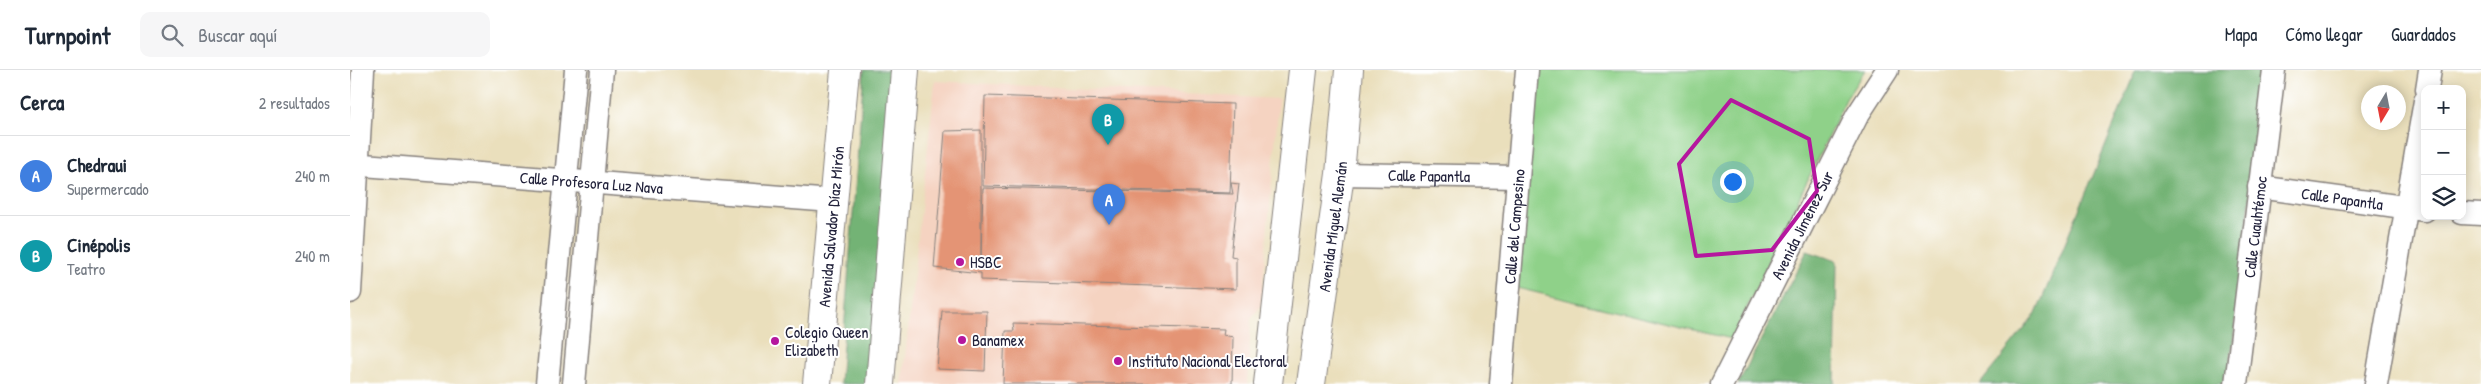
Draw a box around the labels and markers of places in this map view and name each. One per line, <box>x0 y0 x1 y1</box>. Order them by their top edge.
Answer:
pin: B <box>1092 104 1124 145</box>
pin: A <box>1093 184 1125 225</box>
place label: HSBC <box>970 251 1002 273</box>
marker: HSBC <box>954 256 966 268</box>
place label: Colegio Queen Elizabeth <box>785 321 869 361</box>
place label: Banamex <box>972 329 1024 351</box>
marker: Banamex <box>956 334 968 346</box>
marker: Colegio Queen Elizabeth <box>769 335 781 347</box>
place label: Instituto Nacional Electoral <box>1128 350 1288 372</box>
marker: Instituto Nacional Electoral <box>1112 355 1124 367</box>

